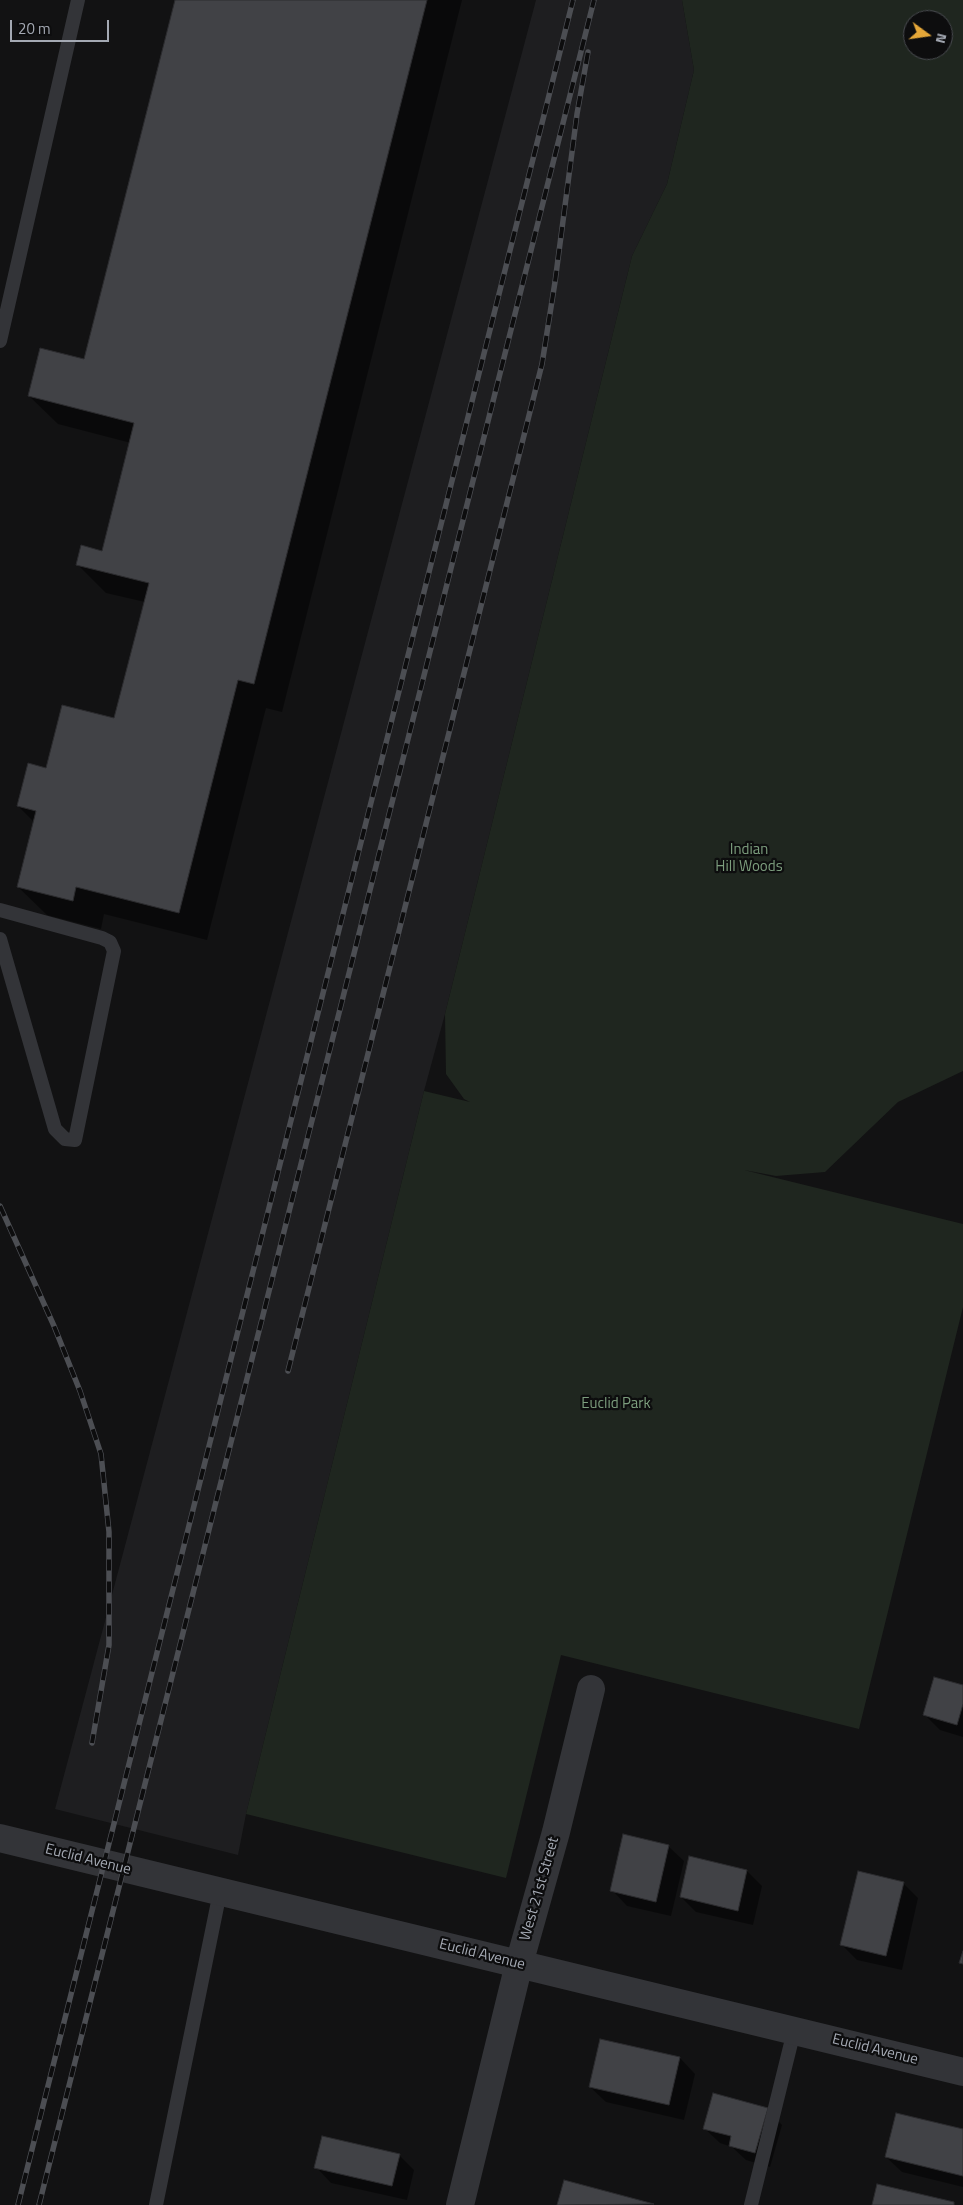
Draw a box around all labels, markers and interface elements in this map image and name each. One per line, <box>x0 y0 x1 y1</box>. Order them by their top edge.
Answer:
scale bar <box>12 10 111 42</box>
north arrow <box>903 10 953 60</box>
text: 20 m <box>18 17 51 40</box>
text: N <box>931 31 953 46</box>
park label: Indian Hill Woods <box>715 841 783 876</box>
park label: Euclid Park <box>581 1395 651 1413</box>
street label: West 21st Street <box>517 1835 563 1943</box>
street label: Euclid Avenue <box>43 1841 133 1879</box>
street label: Euclid Avenue <box>437 1936 527 1974</box>
street label: Euclid Avenue <box>830 2031 920 2069</box>

